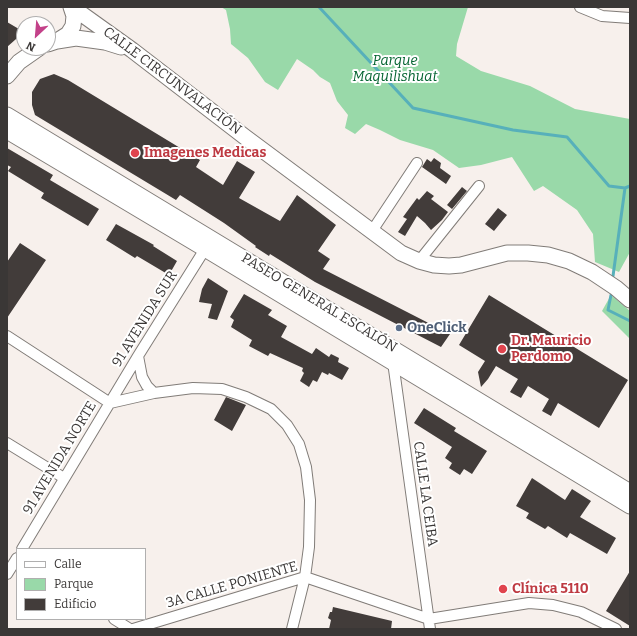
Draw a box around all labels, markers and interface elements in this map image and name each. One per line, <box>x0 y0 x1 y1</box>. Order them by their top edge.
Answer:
north arrow <box>16 16 56 56</box>
street label: CALLE CIRCUNVALACIÓN <box>100 24 244 138</box>
text: N <box>24 39 38 54</box>
park label: Parque Maquilishuat <box>353 53 437 86</box>
place label: Imagenes Medicas <box>144 145 266 161</box>
marker: Imagenes Medicas <box>129 147 141 159</box>
street label: PASEO GENERAL ESCALÓN <box>238 250 400 356</box>
street label: 91 AVENIDA SUR <box>109 268 181 370</box>
place label: OneClick <box>407 320 467 336</box>
marker: OneClick <box>394 323 404 333</box>
place label: Dr. Mauricio Perdomo <box>511 333 591 366</box>
marker: Dr. Mauricio Perdomo <box>496 343 508 355</box>
street label: 91 AVENIDA NORTE <box>20 398 100 518</box>
street label: CALLE LA CEIBA <box>409 440 441 548</box>
legend <box>16 548 146 620</box>
text: Calle <box>54 557 82 571</box>
street label: 3A CALLE PONIENTE <box>164 558 300 612</box>
text: Parque <box>54 577 93 591</box>
place label: Clínica 5110 <box>512 581 589 597</box>
marker: Clínica 5110 <box>497 583 509 595</box>
text: Edificio <box>54 597 96 611</box>

